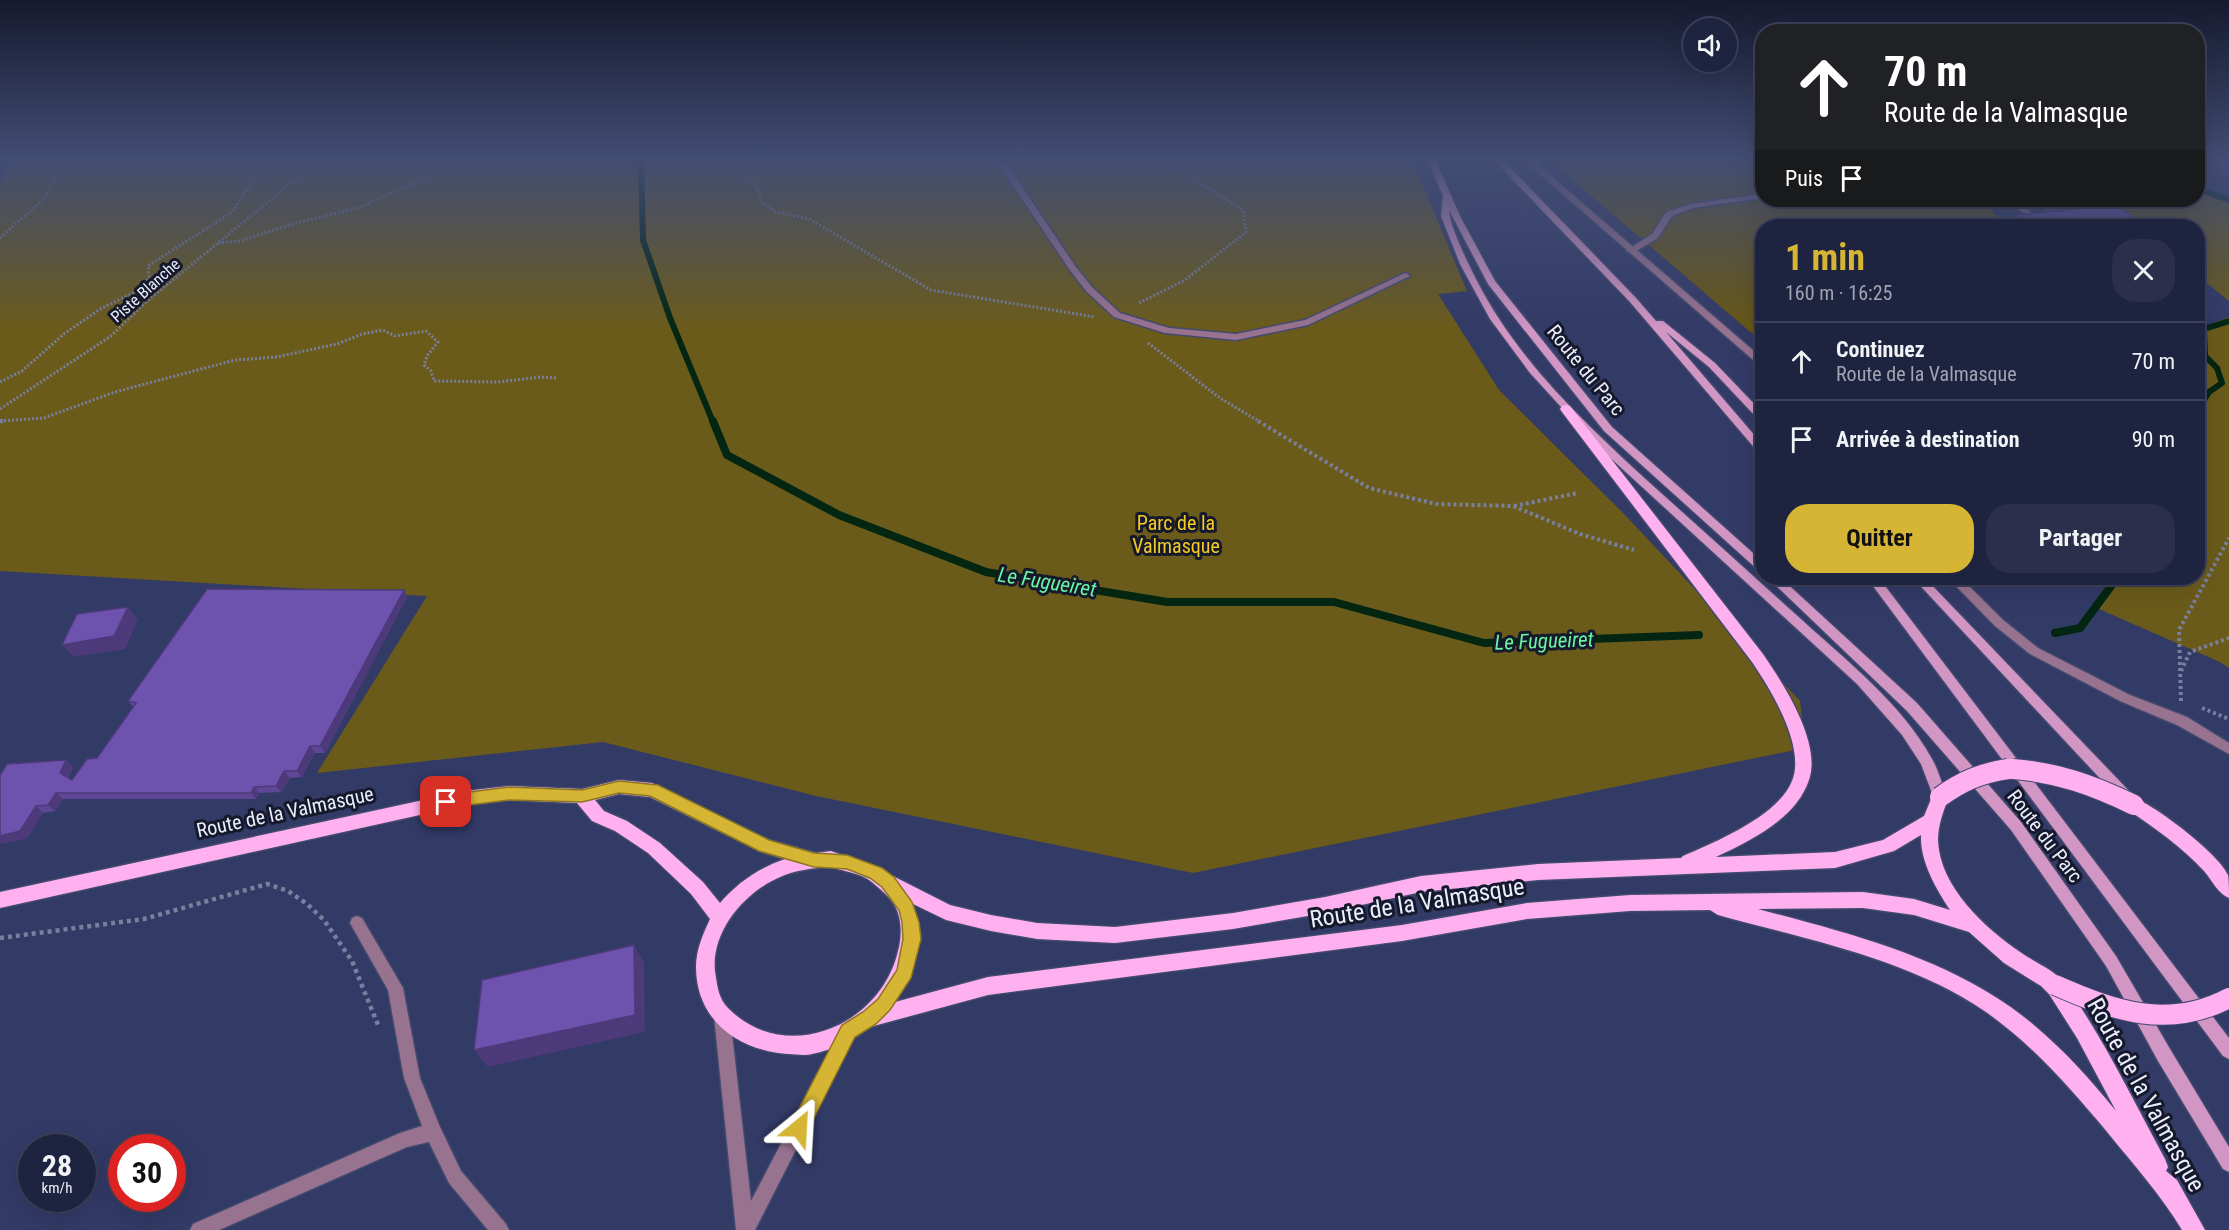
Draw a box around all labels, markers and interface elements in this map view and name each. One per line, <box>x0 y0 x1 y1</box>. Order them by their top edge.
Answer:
map controls <box>1683 18 1737 72</box>
button: sound <box>1683 18 1737 72</box>
text: 70 m <box>1884 47 1967 96</box>
icon: ahead <box>1785 48 1863 126</box>
text: Route de la Valmasque <box>1884 97 2128 129</box>
icon: arrive <box>1835 162 1868 195</box>
text: Puis <box>1785 166 1823 191</box>
text: 1 min <box>1785 237 1865 279</box>
button: close <box>2112 239 2175 302</box>
street label: Piste Blanche <box>107 254 184 326</box>
text: 160 m · 16:25 <box>1785 281 1892 305</box>
street label: Route du Parc <box>1542 320 1630 420</box>
text: Continuez <box>1836 337 1925 362</box>
icon: ahead <box>1785 345 1818 378</box>
text: 70 m <box>2132 349 2175 374</box>
text: Route de la Valmasque <box>1836 362 2017 386</box>
icon: arrive <box>1785 423 1818 456</box>
text: Arrivée à destination <box>1836 427 2020 452</box>
text: 90 m <box>2132 427 2175 452</box>
button: Quitter <box>1785 504 1974 573</box>
button: Partager <box>1986 504 2175 573</box>
park label: Parc de la Valmasque <box>1132 511 1220 558</box>
water label: Le Fugueiret <box>996 562 1099 602</box>
water label: Le Fugueiret <box>1494 627 1595 655</box>
pin <box>420 776 471 827</box>
street label: Route de la Valmasque <box>194 781 376 843</box>
icon: arrive <box>429 785 462 818</box>
street label: Route du Parc <box>2002 785 2088 887</box>
street label: Route de la Valmasque <box>1308 872 1526 934</box>
street label: Route de la Valmasque <box>2081 993 2211 1197</box>
position arrow <box>767 1096 831 1160</box>
speed limit sign: 30 <box>108 1134 186 1212</box>
text: 28 <box>42 1148 72 1183</box>
text: km/h <box>42 1179 72 1197</box>

